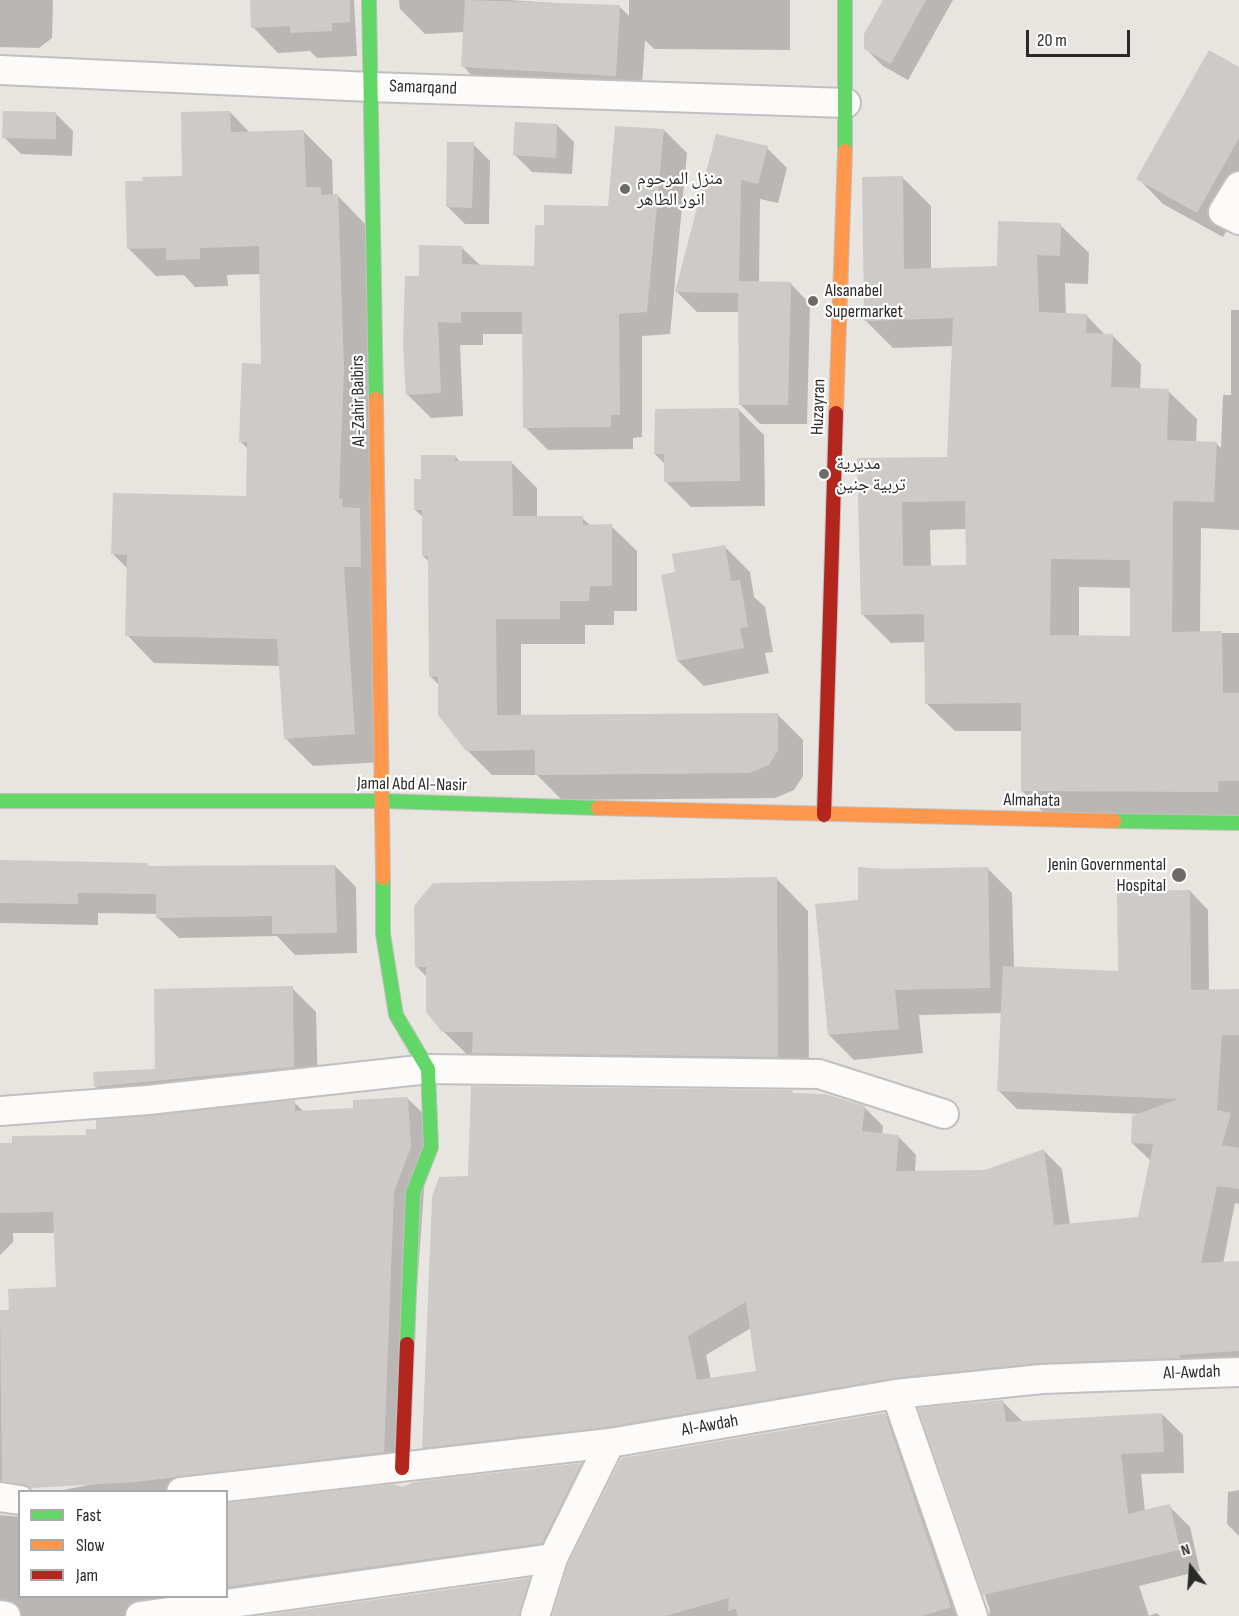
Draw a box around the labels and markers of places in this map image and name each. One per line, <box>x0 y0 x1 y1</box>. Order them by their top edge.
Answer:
place label: منزل المرحوم انور الطاهر <box>637 168 723 210</box>
marker: منزل المرحوم انور الطاهر <box>618 182 632 196</box>
place label: Alsanabel Supermarket <box>825 280 903 322</box>
marker: Alsanabel Supermarket <box>806 294 820 308</box>
place label: مديرية تربية جنين <box>836 453 906 496</box>
marker: مديرية تربية جنين <box>817 467 831 481</box>
place label: Jenin Governmental Hospital <box>1048 854 1166 896</box>
marker: Jenin Governmental Hospital <box>1170 866 1188 884</box>

